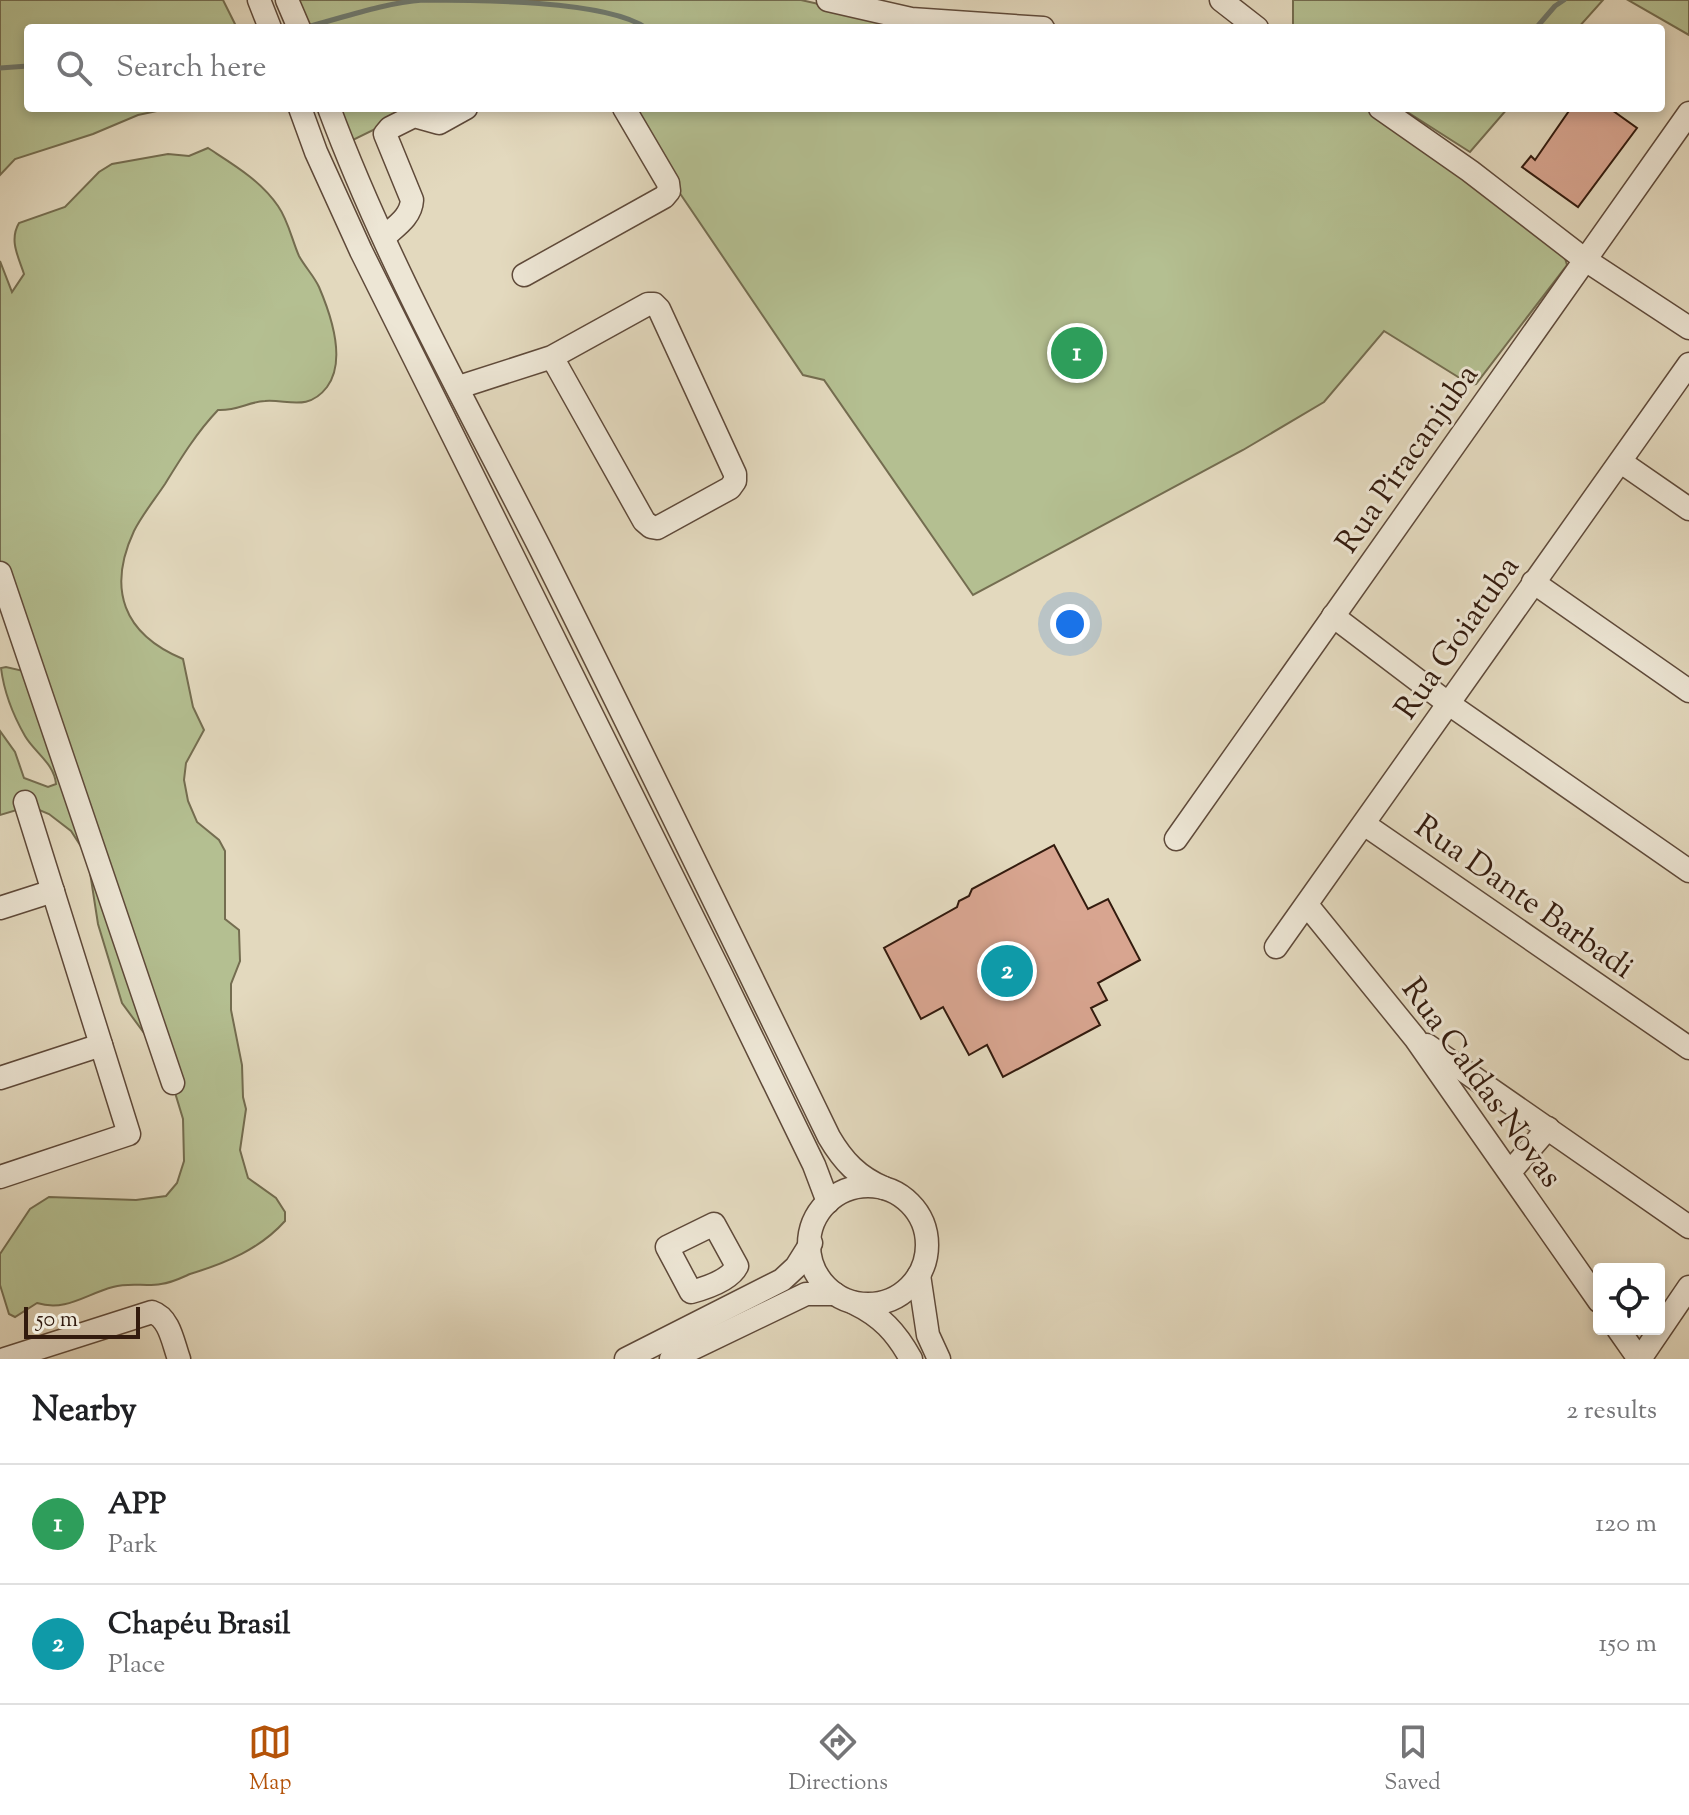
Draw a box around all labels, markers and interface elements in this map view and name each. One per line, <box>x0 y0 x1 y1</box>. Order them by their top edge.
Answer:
search box <box>24 24 1665 112</box>
icon: search <box>52 46 96 90</box>
text: Search here <box>116 47 266 90</box>
pin: 1 <box>1051 323 1103 383</box>
street label: Rua Piracanjuba <box>1326 356 1491 564</box>
street label: Rua Goiatuba <box>1385 547 1532 730</box>
your location <box>1050 604 1090 644</box>
street label: Rua Dante Barbadi <box>1404 805 1642 991</box>
pin: 2 <box>981 941 1033 1001</box>
street label: Rua Caldas Novas <box>1389 970 1572 1198</box>
map controls <box>1593 1263 1665 1335</box>
button: locate <box>1593 1263 1665 1335</box>
scale bar <box>24 1303 140 1339</box>
text: 50 m <box>36 1305 78 1337</box>
text: Nearby <box>32 1387 137 1436</box>
text: 2 results <box>1566 1393 1657 1430</box>
text: APP <box>108 1484 166 1527</box>
text: 1 <box>54 1506 62 1543</box>
text: 120 m <box>1595 1506 1657 1543</box>
text: Park <box>108 1527 158 1564</box>
text: Chapéu Brasil <box>108 1604 290 1647</box>
text: 2 <box>52 1626 64 1663</box>
text: 150 m <box>1598 1626 1657 1663</box>
text: Place <box>108 1647 165 1684</box>
tab: Map <box>248 1720 292 1800</box>
tab: Directions <box>789 1720 888 1800</box>
tab: Saved <box>1384 1720 1441 1800</box>

